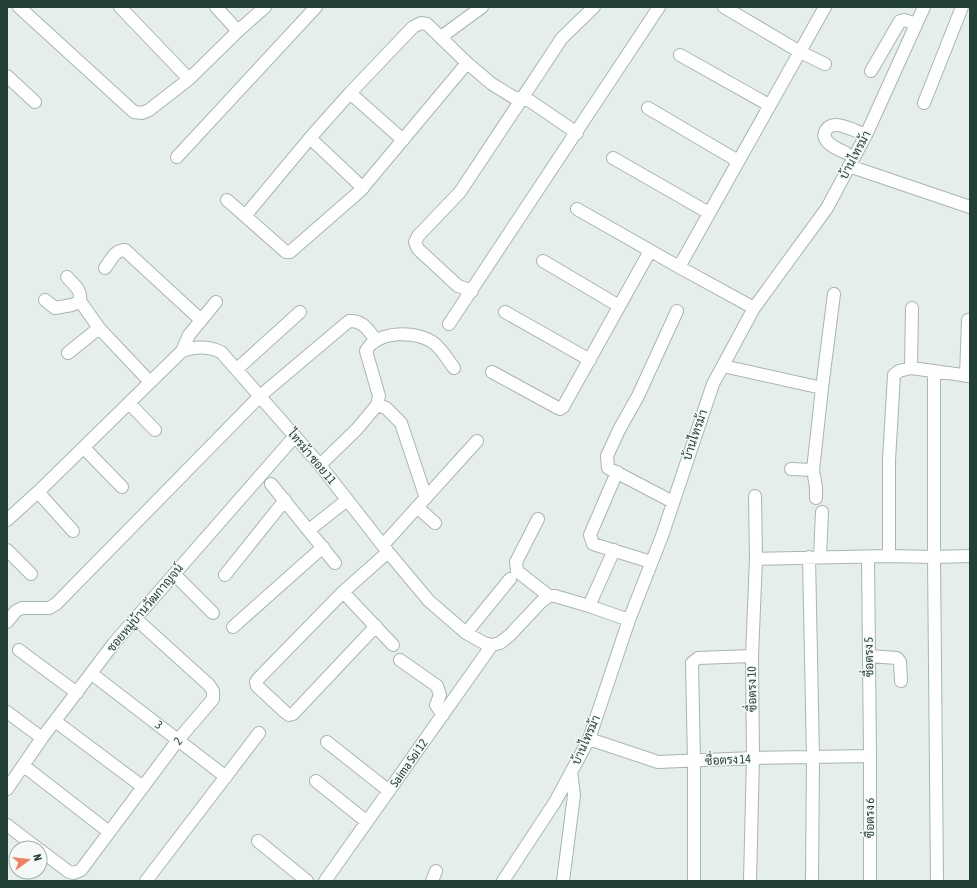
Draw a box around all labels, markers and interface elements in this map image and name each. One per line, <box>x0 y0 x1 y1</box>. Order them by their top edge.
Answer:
street label: บ้านไทรม้า <box>836 128 874 182</box>
street label: บ้านไทรม้า <box>679 407 710 462</box>
street label: ไทรม้า ซอย 11 <box>284 425 340 488</box>
street label: ซอยหมู่บ้านวัฒกาญจน์ <box>103 560 187 656</box>
street label: ซื่อตรง 5 <box>858 637 876 677</box>
street label: ซื่อตรง 10 <box>741 666 759 712</box>
street label: บ้านไทรม้า <box>568 713 603 767</box>
street label: 3 <box>152 718 166 732</box>
street label: 2 <box>171 734 185 748</box>
street label: Saima Soi 12 <box>387 736 431 790</box>
street label: ซื่อตรง 14 <box>705 748 752 768</box>
street label: ซื่อตรง 6 <box>859 798 877 838</box>
north arrow <box>8 840 48 880</box>
text: N <box>31 853 44 862</box>

